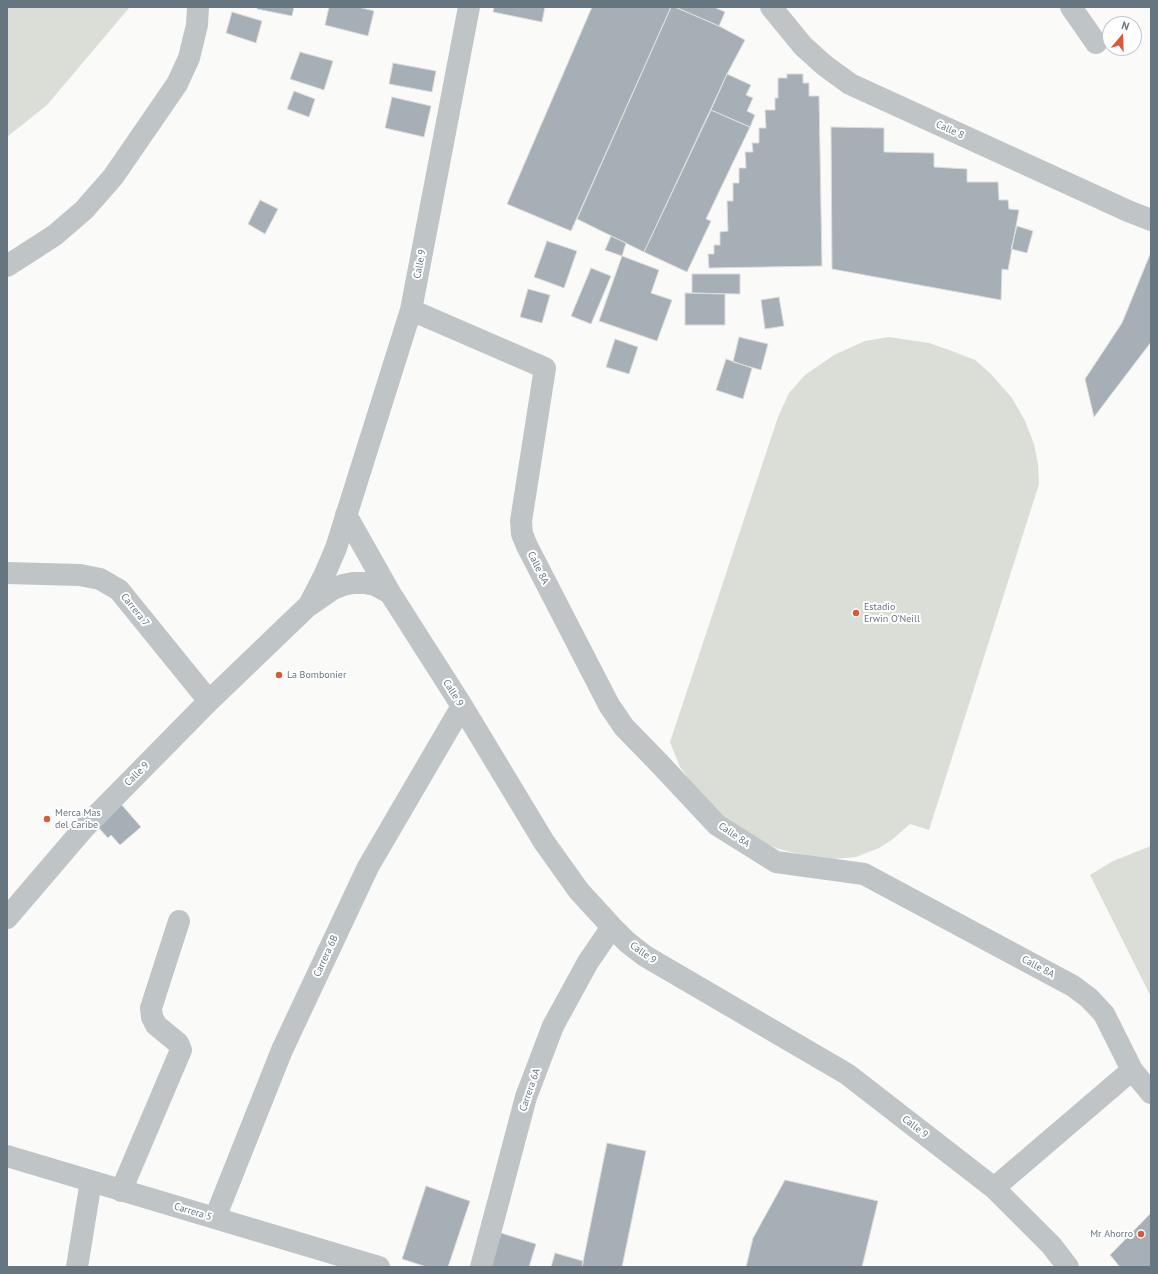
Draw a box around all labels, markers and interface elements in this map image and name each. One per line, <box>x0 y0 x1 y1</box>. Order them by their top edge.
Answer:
north arrow <box>1102 16 1142 56</box>
text: N <box>1120 18 1131 33</box>
street label: Calle 8 <box>934 119 966 141</box>
street label: Calle 9 <box>411 248 429 280</box>
street label: Calle 8A <box>525 550 551 586</box>
street label: Carrera 7 <box>118 591 152 629</box>
place label: Estadio Erwin O'Neill <box>864 601 920 624</box>
marker: Estadio Erwin O'Neill <box>851 608 861 618</box>
place label: La Bombonier <box>287 669 346 681</box>
marker: La Bombonier <box>274 670 284 680</box>
street label: Calle 9 <box>440 677 466 709</box>
street label: Calle 9 <box>122 759 152 789</box>
place label: Merca Mas del Caribe <box>55 807 101 830</box>
marker: Merca Mas del Caribe <box>42 814 52 824</box>
street label: Calle 8A <box>716 820 752 850</box>
street label: Carrera 6B <box>311 933 341 979</box>
street label: Calle 9 <box>627 940 659 966</box>
street label: Calle 8A <box>1020 953 1056 981</box>
street label: Carrera 6A <box>517 1067 543 1113</box>
street label: Calle 9 <box>900 1113 930 1141</box>
street label: Carrera 5 <box>173 1201 213 1223</box>
place label: Mr Ahorro <box>1090 1228 1133 1240</box>
marker: Mr Ahorro <box>1136 1229 1146 1239</box>

